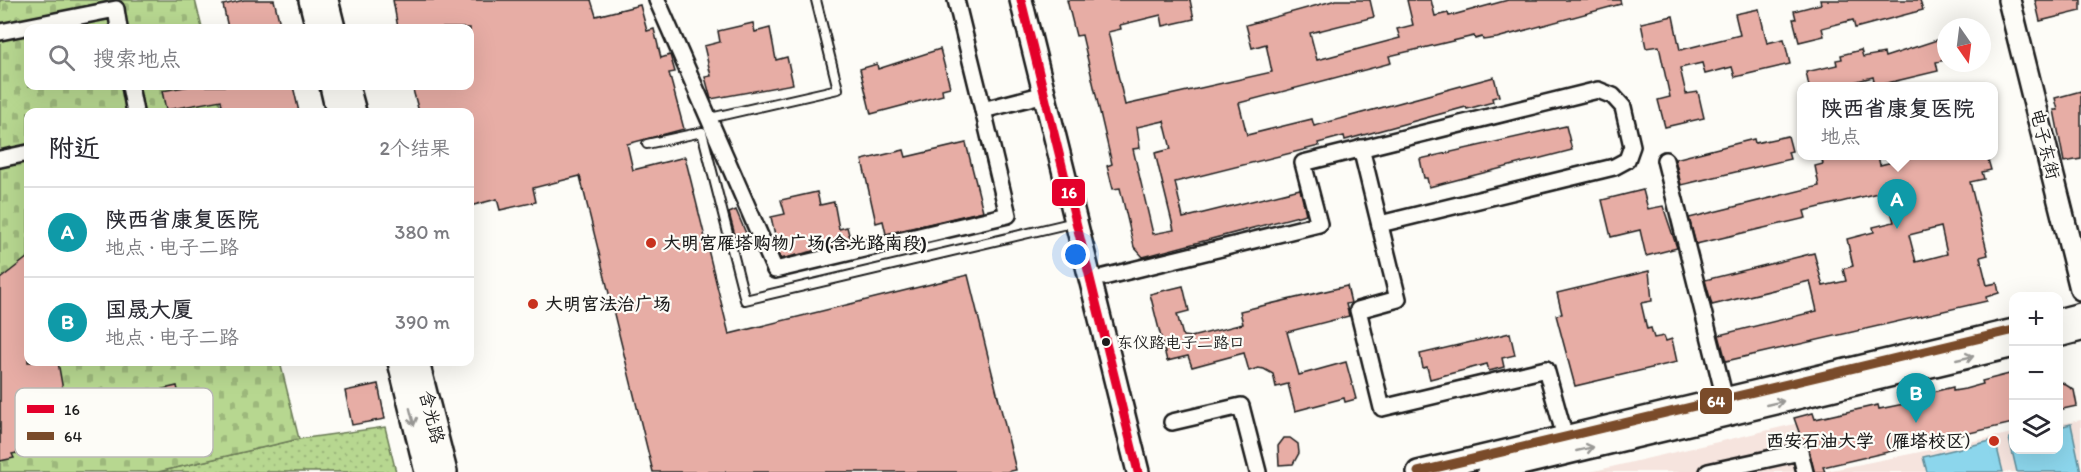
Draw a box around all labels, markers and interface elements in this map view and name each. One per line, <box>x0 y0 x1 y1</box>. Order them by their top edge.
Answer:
north arrow <box>1937 18 1991 72</box>
search box <box>24 24 474 90</box>
icon: search <box>45 41 78 74</box>
text: 搜索地点 <box>93 45 181 72</box>
popup <box>1797 82 1998 160</box>
text: 陕西省康复医院 <box>1820 95 1975 122</box>
street label: 电子东街 <box>2026 106 2064 182</box>
text: 地点 <box>1820 124 1860 148</box>
text: 附近 <box>48 132 100 164</box>
text: 2个结果 <box>379 136 450 160</box>
line badge: 16 <box>1051 178 1086 207</box>
pin: A <box>1878 180 1916 229</box>
text: 16 <box>1061 183 1077 202</box>
text: 陕西省康复医院 <box>105 206 259 233</box>
text: A <box>61 220 74 244</box>
text: 380 m <box>395 220 450 244</box>
place label: 大明宫雁塔购物广场(含光路南段) <box>663 232 927 254</box>
text: 地点 · 电子二路 <box>105 235 239 259</box>
marker: 大明宫雁塔购物广场(含光路南段) <box>644 236 658 250</box>
your location <box>1061 240 1090 269</box>
map controls <box>2009 292 2063 454</box>
button: + <box>2009 292 2063 346</box>
place label: 大明宫法治广场 <box>545 293 671 315</box>
text: 国晟大厦 <box>105 296 193 323</box>
marker: 大明宫法治广场 <box>526 297 540 311</box>
text: B <box>61 310 74 334</box>
text: 390 m <box>395 310 450 334</box>
text: 地点 · 电子二路 <box>105 325 239 349</box>
place label: 东仪路电子二路口 <box>1117 333 1245 352</box>
marker: 东仪路电子二路口 <box>1100 336 1112 348</box>
button: − <box>2009 346 2063 400</box>
one-way arrow <box>1955 352 1974 364</box>
pin: B <box>1896 374 1936 423</box>
line badge: 64 <box>1699 387 1733 415</box>
legend <box>15 388 213 457</box>
street label: 含光路 <box>415 388 449 446</box>
text: 64 <box>1707 392 1725 411</box>
one-way arrow <box>1765 397 1784 409</box>
text: 16 <box>64 400 80 419</box>
button: layers <box>2009 400 2063 454</box>
one-way arrow <box>407 407 419 426</box>
text: 64 <box>64 427 82 446</box>
place label: 西安石油大学（雁塔校区） <box>1766 430 1982 452</box>
marker: 西安石油大学（雁塔校区） <box>1987 434 2001 448</box>
one-way arrow <box>1576 442 1595 454</box>

